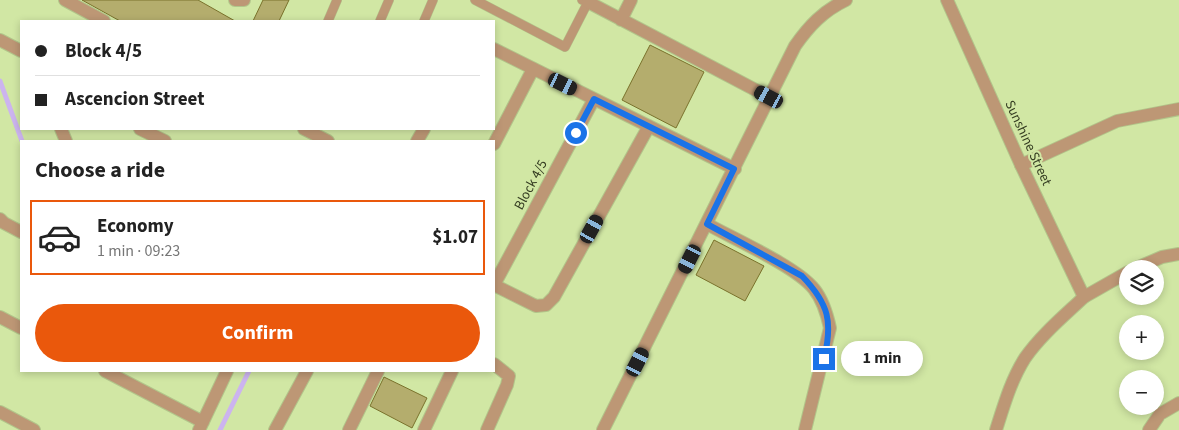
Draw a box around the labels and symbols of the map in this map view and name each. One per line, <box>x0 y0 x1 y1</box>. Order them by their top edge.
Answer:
car <box>546 71 579 97</box>
car <box>752 83 785 111</box>
street label: Sunshine Street <box>999 97 1057 189</box>
route start <box>565 122 587 144</box>
street label: Block 4/5 <box>509 156 553 214</box>
car <box>578 212 605 246</box>
car <box>676 242 703 276</box>
callout: 1 min <box>842 342 924 376</box>
car <box>624 345 651 379</box>
route end <box>813 348 835 370</box>

